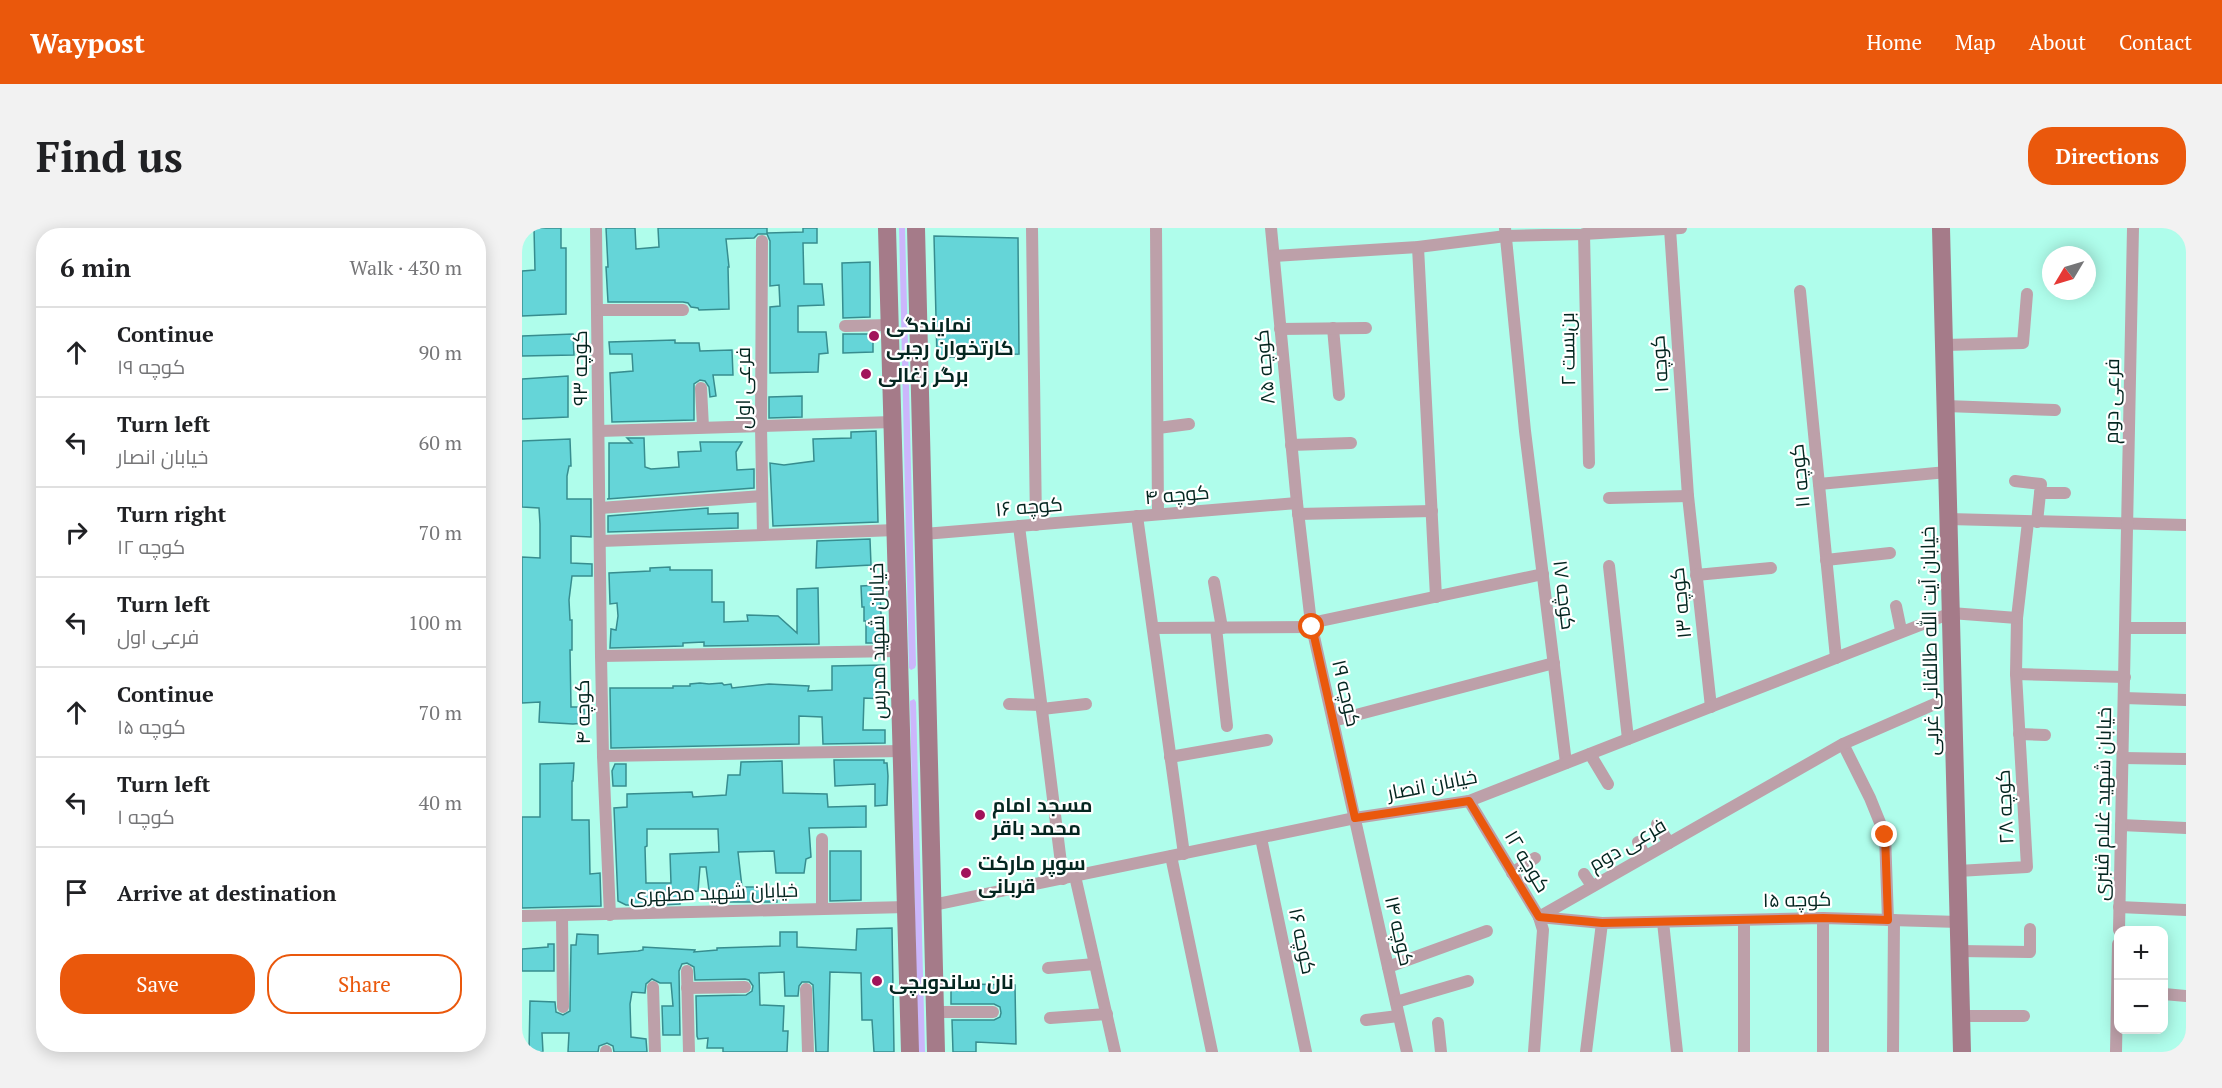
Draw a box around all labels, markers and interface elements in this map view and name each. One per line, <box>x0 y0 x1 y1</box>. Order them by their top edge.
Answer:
text: Waypost <box>30 24 145 61</box>
text: Home <box>1866 28 1922 56</box>
text: Map <box>1955 28 1996 56</box>
text: About <box>2029 28 2086 56</box>
text: Contact <box>2119 28 2192 56</box>
button: Directions <box>2028 127 2186 185</box>
text: Find us <box>36 128 183 184</box>
north arrow <box>2042 246 2096 300</box>
text: 6 min <box>60 250 131 284</box>
text: Walk · 430 m <box>350 254 462 281</box>
place label: نمایندگی کارتخوان رجبی <box>886 311 1014 361</box>
street label: بن‌بست ۲ <box>1553 312 1581 386</box>
text: Continue <box>117 319 214 348</box>
street label: کوچه ۸۵ <box>1247 328 1281 406</box>
marker: نمایندگی کارتخوان رجبی <box>867 329 881 343</box>
street label: کوچه ۹۳ <box>566 330 593 406</box>
street label: کوچه ۱ <box>1644 334 1674 394</box>
icon: ahead <box>60 336 93 369</box>
text: 90 m <box>419 339 462 366</box>
street label: فرعی اول <box>729 347 756 429</box>
text: کوچه ۱۹ <box>117 353 185 380</box>
street label: فرعی دوم <box>2097 358 2126 444</box>
place label: برگر زغالی <box>878 361 968 388</box>
marker: برگر زغالی <box>859 367 873 381</box>
text: Turn left <box>117 409 210 438</box>
icon: left <box>60 426 93 459</box>
text: 60 m <box>419 429 462 456</box>
text: خیابان انصار <box>117 443 208 470</box>
street label: کوچه ۱۱ <box>1782 443 1816 509</box>
street label: کوچه ۴ <box>1144 478 1210 510</box>
street label: کوچه ۱۶ <box>994 490 1064 522</box>
text: Turn right <box>117 499 226 528</box>
icon: right <box>60 516 93 549</box>
text: 70 m <box>419 519 462 546</box>
street label: خیابان آیت الله طالقانی غربی <box>1914 526 1944 756</box>
text: کوچه ۱۲ <box>117 533 185 560</box>
street label: کوچه ۱۷ <box>1547 558 1583 632</box>
street label: خیابان شهید مدرس <box>862 563 892 719</box>
street label: کوچه ۱۳ <box>1663 566 1697 640</box>
text: Turn left <box>117 589 210 618</box>
icon: left <box>60 606 93 639</box>
text: 100 m <box>408 609 462 636</box>
route start <box>1298 613 1324 639</box>
text: فرعی اول <box>117 623 199 650</box>
street label: کوچه ۱۹ <box>1326 657 1368 729</box>
text: Continue <box>117 679 214 708</box>
street label: کوچه ۴ <box>568 679 596 745</box>
icon: ahead <box>60 696 93 729</box>
text: 70 m <box>419 699 462 726</box>
street label: خیابان شهید غلام قنبری <box>2087 707 2118 901</box>
text: کوچه ۱۵ <box>117 713 186 740</box>
street label: خیابان انصار <box>1384 762 1479 806</box>
text: Turn left <box>117 769 210 798</box>
street label: کوچه ۲۸ <box>1989 769 2019 845</box>
icon: left <box>60 786 93 819</box>
text: 40 m <box>419 789 462 816</box>
place label: مسجد امام محمد باقر <box>991 791 1093 841</box>
text: کوچه ۱ <box>117 803 175 830</box>
marker: مسجد امام محمد باقر <box>973 808 987 822</box>
street label: فرعی دوم <box>1583 811 1671 878</box>
route end <box>1871 821 1897 847</box>
street label: کوچه ۱۲ <box>1499 825 1557 897</box>
place label: سوپر مارکت قربانی <box>978 849 1086 899</box>
marker: سوپر مارکت قربانی <box>959 866 973 880</box>
icon: arrive <box>60 876 93 909</box>
street label: خیابان شهید مطهری <box>629 876 799 908</box>
text: Arrive at destination <box>117 878 336 907</box>
street label: کوچه ۱۵ <box>1762 885 1832 913</box>
street label: کوچه ۱۴ <box>1379 893 1421 969</box>
street label: کوچه ۱۶ <box>1283 905 1323 977</box>
map controls <box>2114 926 2168 1034</box>
button: + <box>2114 926 2168 980</box>
button: Save <box>60 954 255 1014</box>
button: Share <box>267 954 462 1014</box>
place label: نان ساندویچی <box>889 968 1014 996</box>
marker: نان ساندویچی <box>870 974 884 988</box>
button: − <box>2114 980 2168 1034</box>

